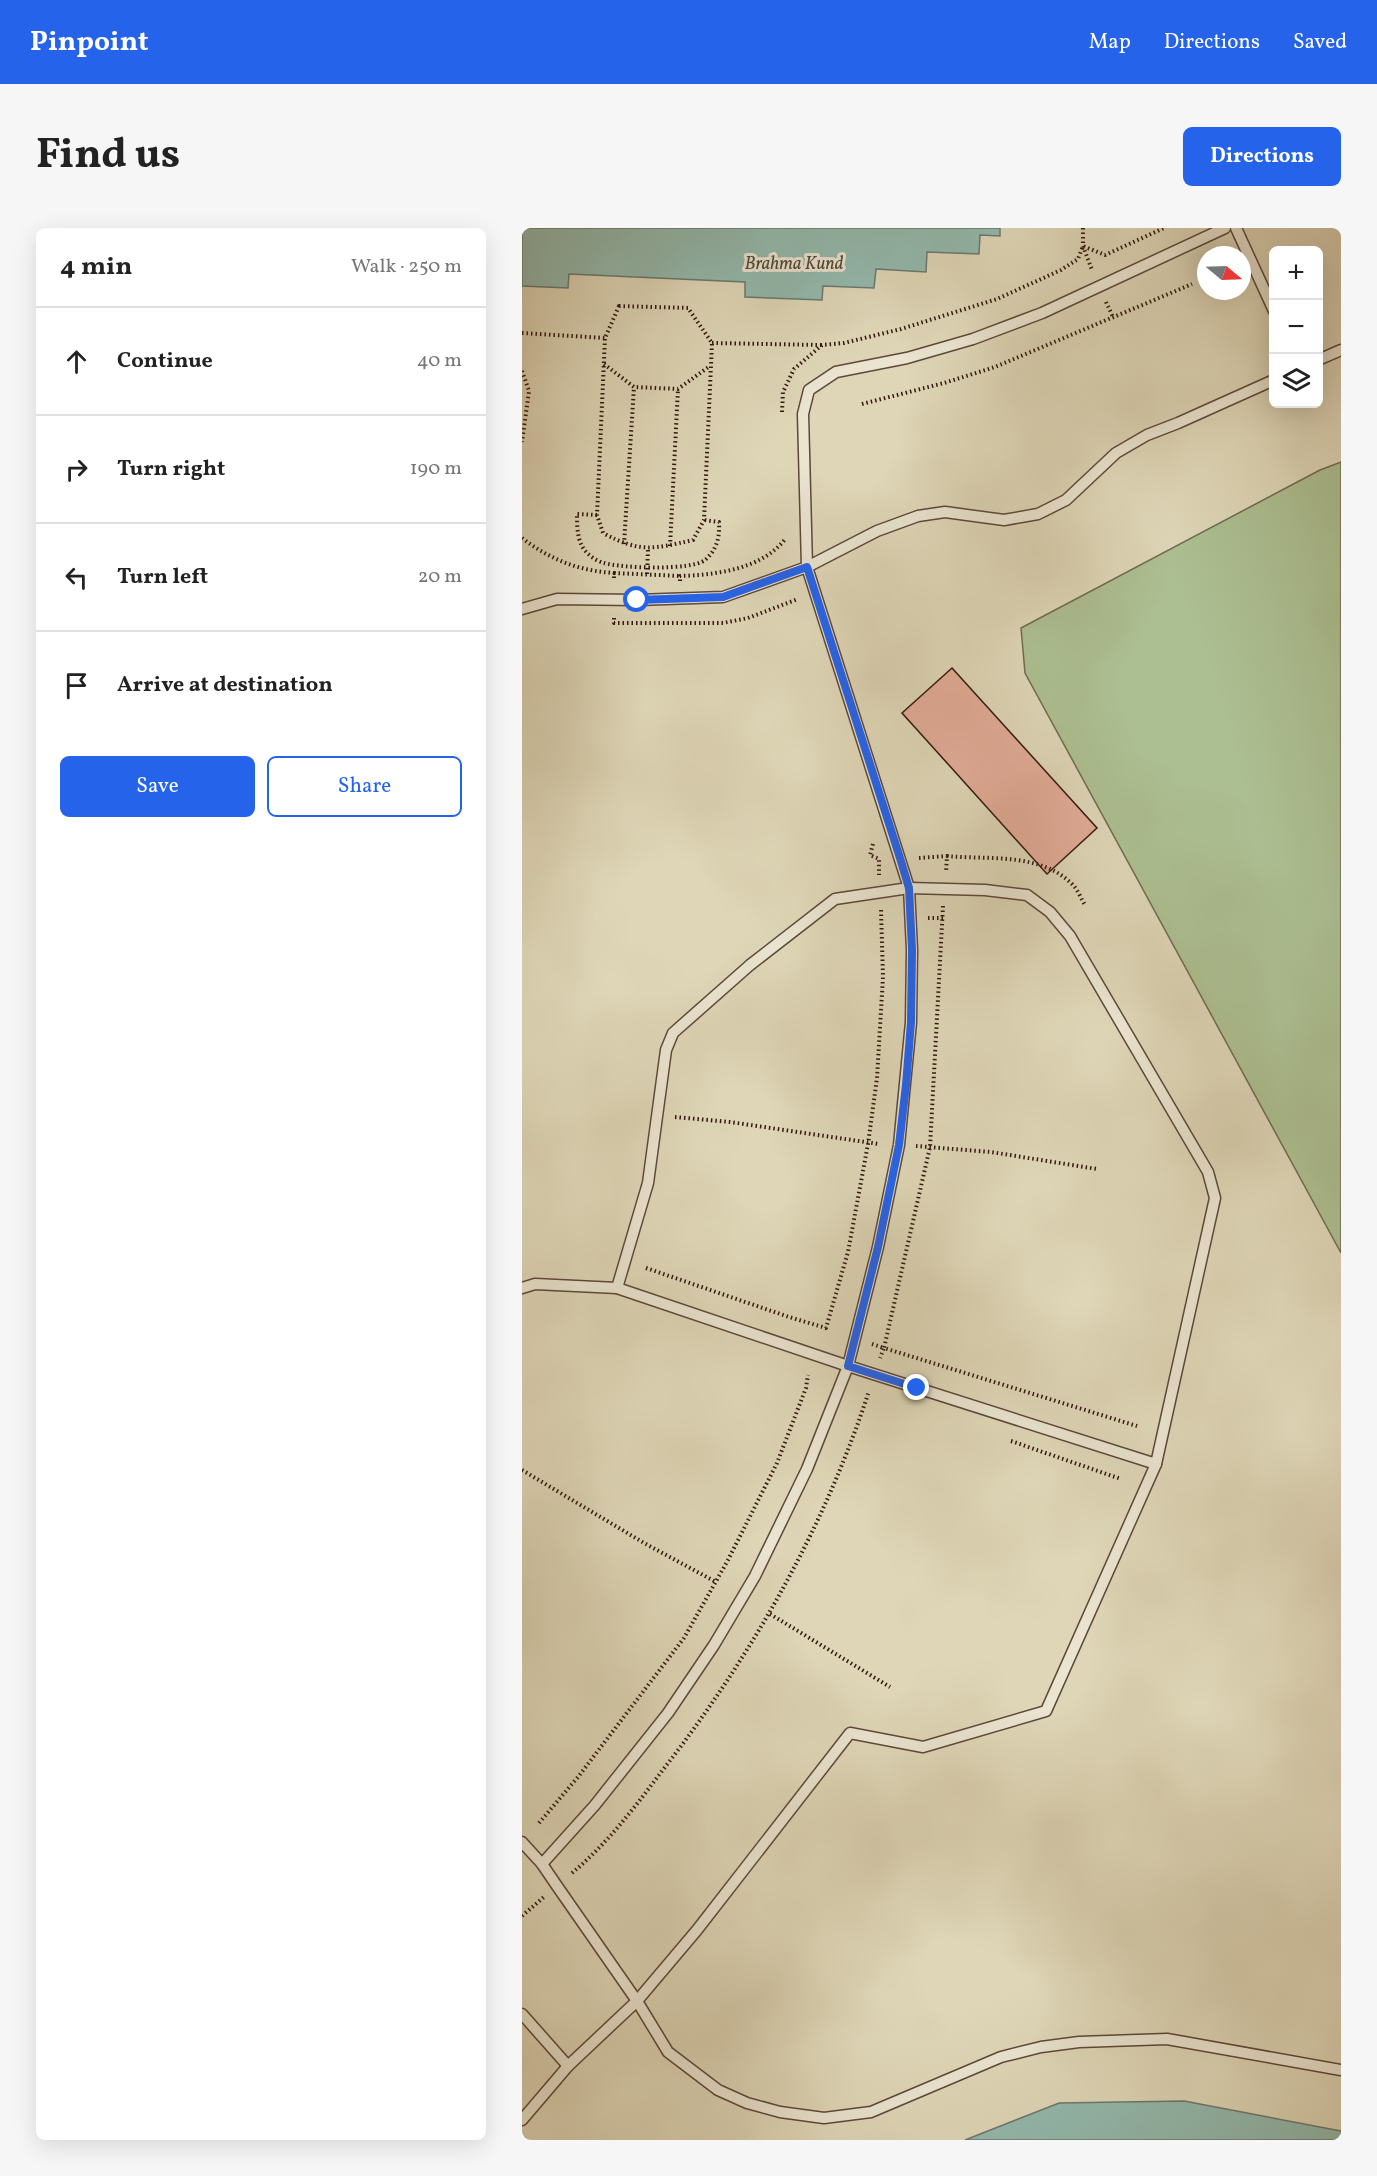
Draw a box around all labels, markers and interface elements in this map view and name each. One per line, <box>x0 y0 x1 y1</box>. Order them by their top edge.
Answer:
text: Pinpoint <box>30 23 148 62</box>
text: Map <box>1089 28 1131 57</box>
text: Directions <box>1164 28 1260 57</box>
text: Saved <box>1293 28 1347 57</box>
text: Find us <box>36 127 180 186</box>
button: Directions <box>1183 127 1341 186</box>
north arrow <box>1197 246 1251 300</box>
map controls <box>1269 246 1323 408</box>
button: + <box>1269 246 1323 300</box>
text: 4 min <box>60 249 132 285</box>
water label: Brahma Kund <box>745 252 844 277</box>
text: Walk · 250 m <box>351 253 462 281</box>
button: − <box>1269 300 1323 354</box>
icon: ahead <box>60 345 93 378</box>
text: Continue <box>117 346 213 377</box>
text: 40 m <box>417 347 462 375</box>
button: layers <box>1269 354 1323 408</box>
icon: right <box>60 453 93 486</box>
text: Turn right <box>117 454 225 485</box>
text: 190 m <box>410 455 462 483</box>
icon: left <box>60 561 93 594</box>
text: Turn left <box>117 562 208 593</box>
text: 20 m <box>418 563 462 591</box>
route start <box>623 586 649 612</box>
icon: arrive <box>60 669 93 702</box>
text: Arrive at destination <box>117 670 333 701</box>
button: Save <box>60 756 255 817</box>
button: Share <box>267 756 462 817</box>
route end <box>903 1374 929 1400</box>

